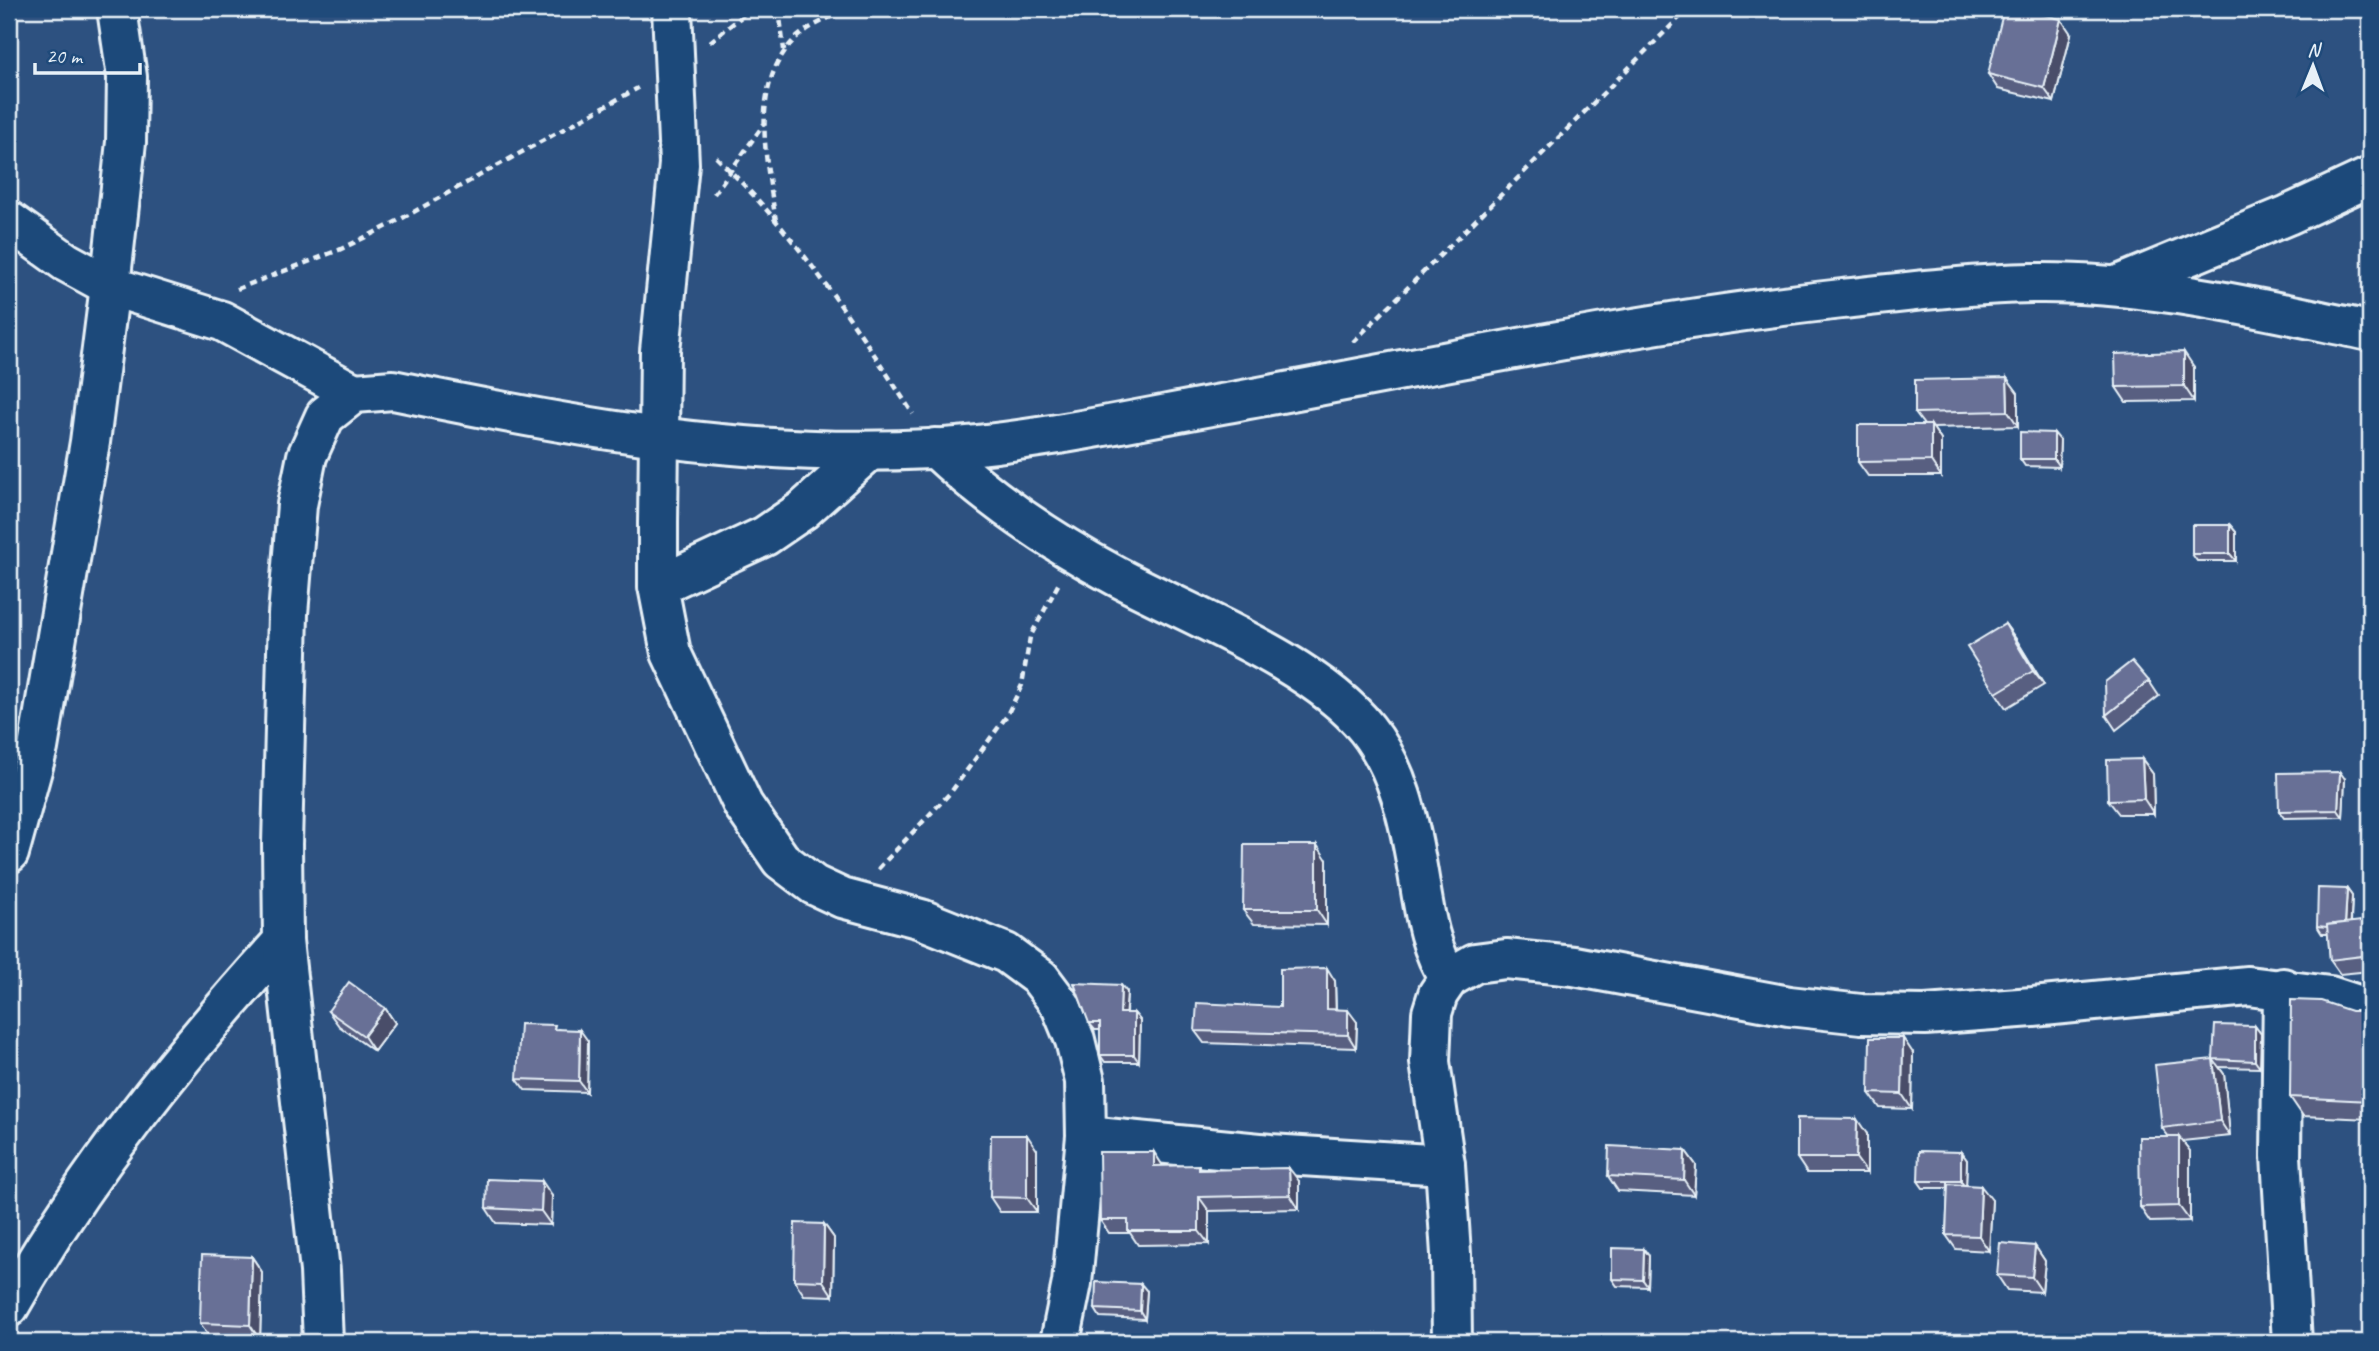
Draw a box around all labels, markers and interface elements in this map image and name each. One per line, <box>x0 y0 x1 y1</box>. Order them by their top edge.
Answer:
scale bar <box>35 32 140 76</box>
north arrow <box>2278 32 2348 102</box>
text: N <box>2307 38 2323 62</box>
text: 20 m <box>46 43 84 69</box>

